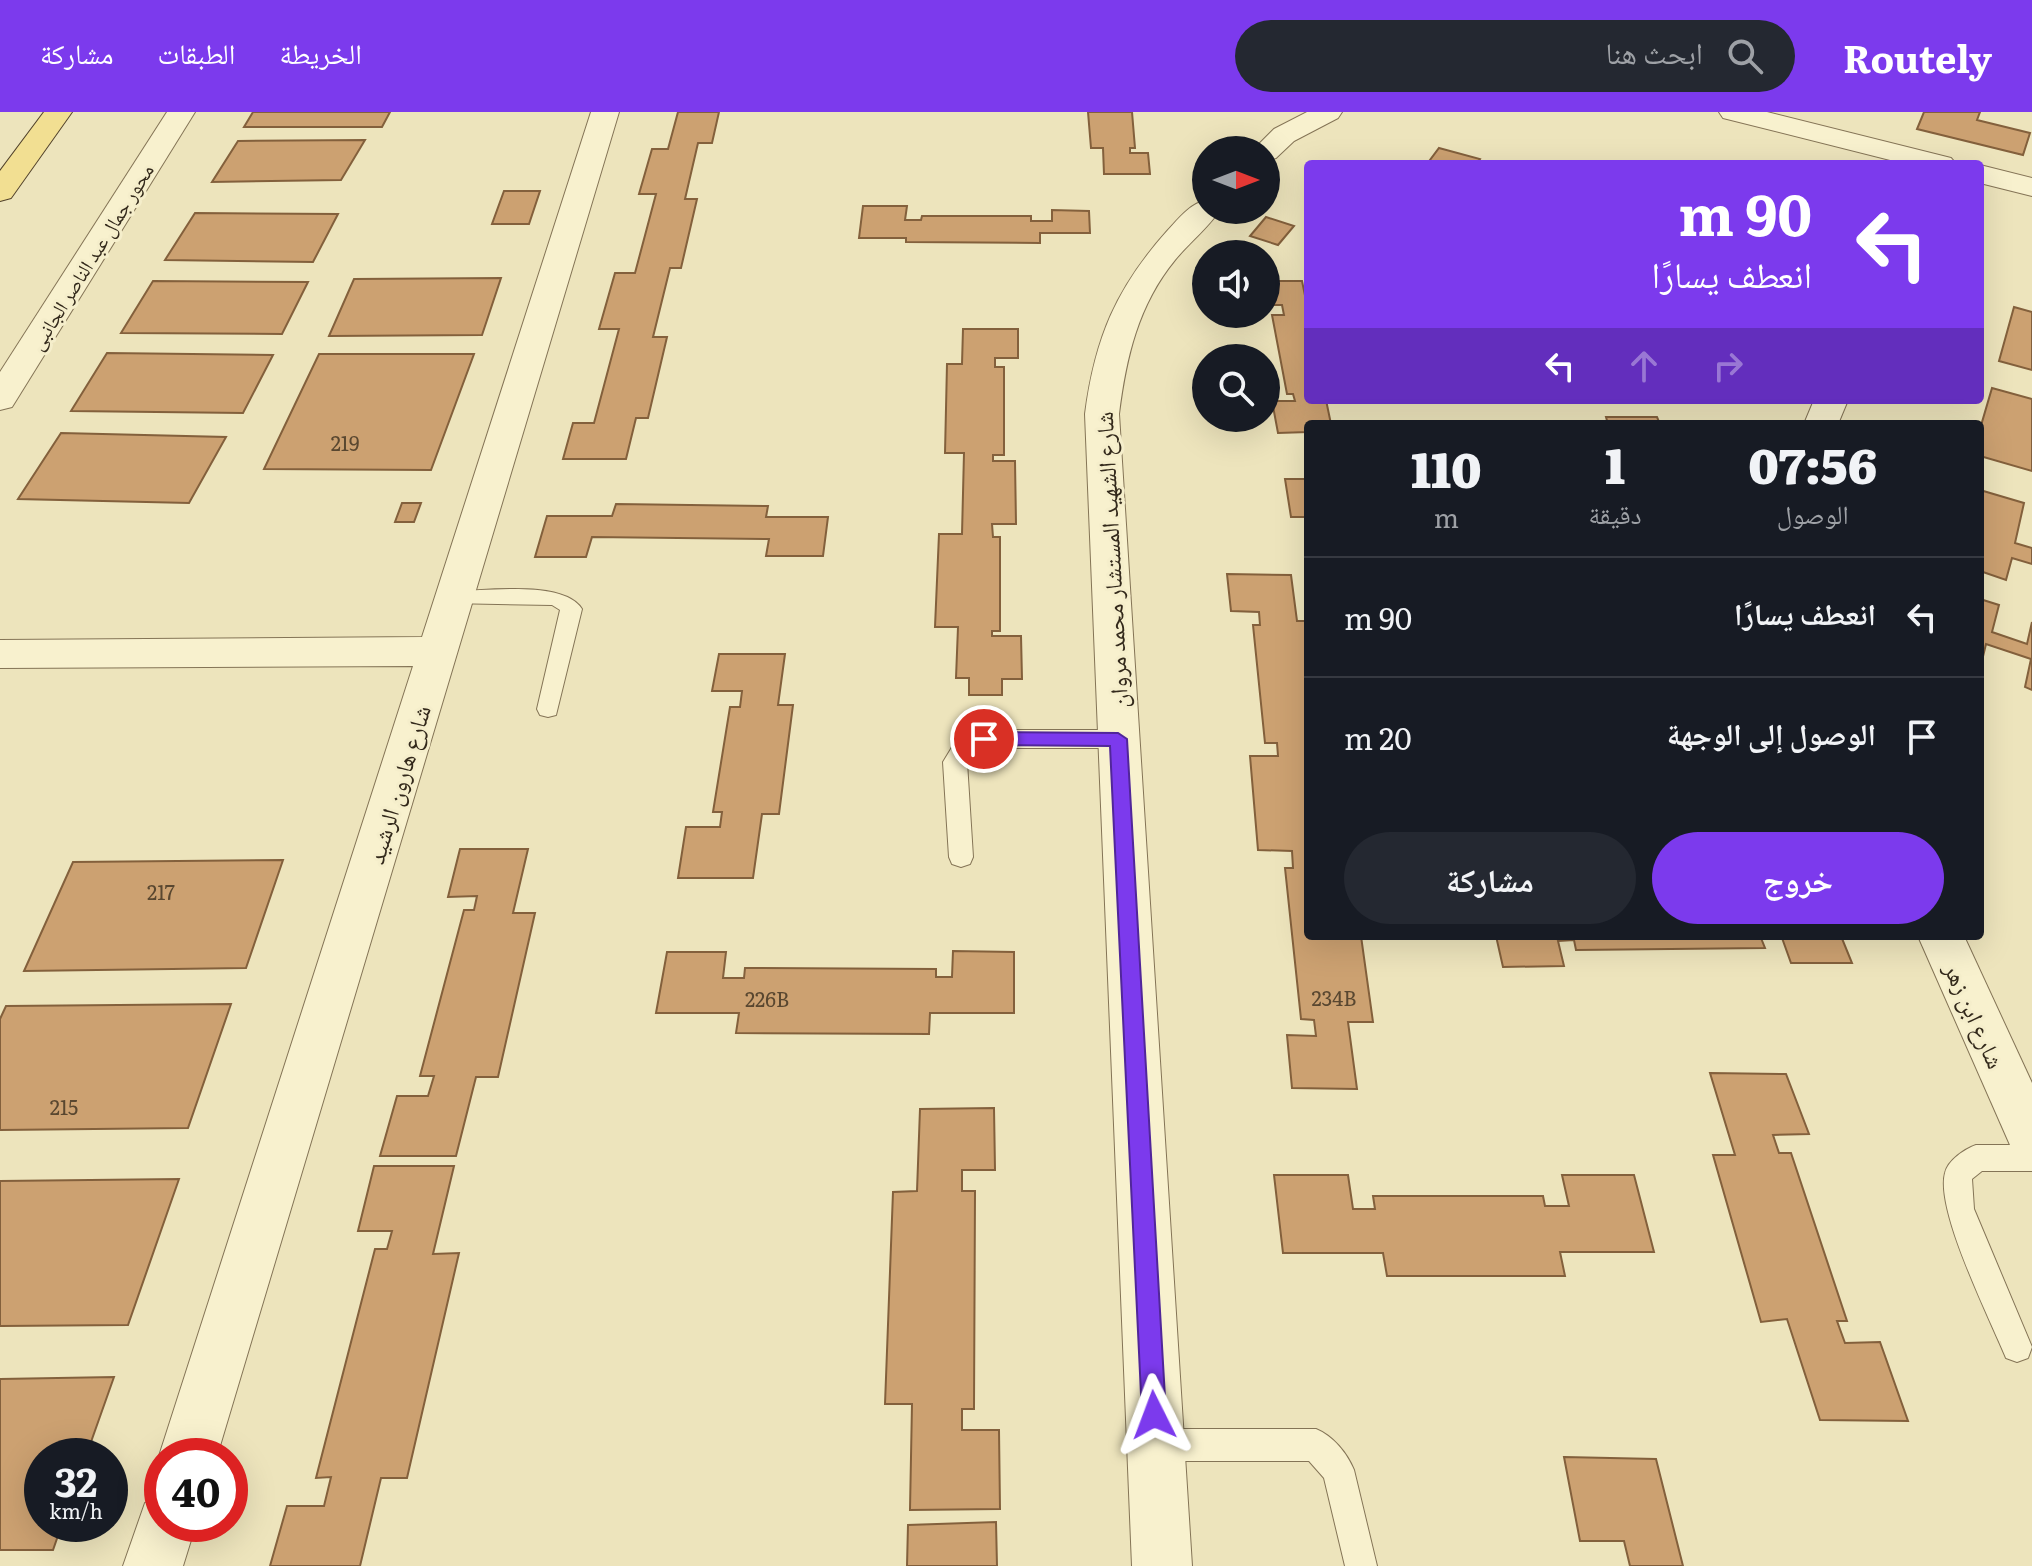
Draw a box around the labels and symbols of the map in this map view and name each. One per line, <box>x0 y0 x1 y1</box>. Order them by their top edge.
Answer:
north arrow <box>1192 136 1280 224</box>
street label: محور جمال عبد الناصر الجانبى <box>20 157 160 355</box>
street label: شارع الشهيد المستشار محمد مروان <box>1085 411 1135 709</box>
house number: 219 <box>331 427 359 457</box>
street label: شارع هارون الرشيد <box>356 700 438 868</box>
pin <box>950 705 1018 773</box>
house number: 217 <box>147 876 175 906</box>
street label: شارع ابن زهر <box>1937 955 2015 1074</box>
house number: 234B <box>1311 982 1357 1012</box>
house number: 226B <box>745 983 789 1013</box>
house number: 215 <box>50 1091 78 1121</box>
position arrow <box>1112 1373 1196 1457</box>
speed limit sign: 40 <box>144 1438 248 1542</box>

